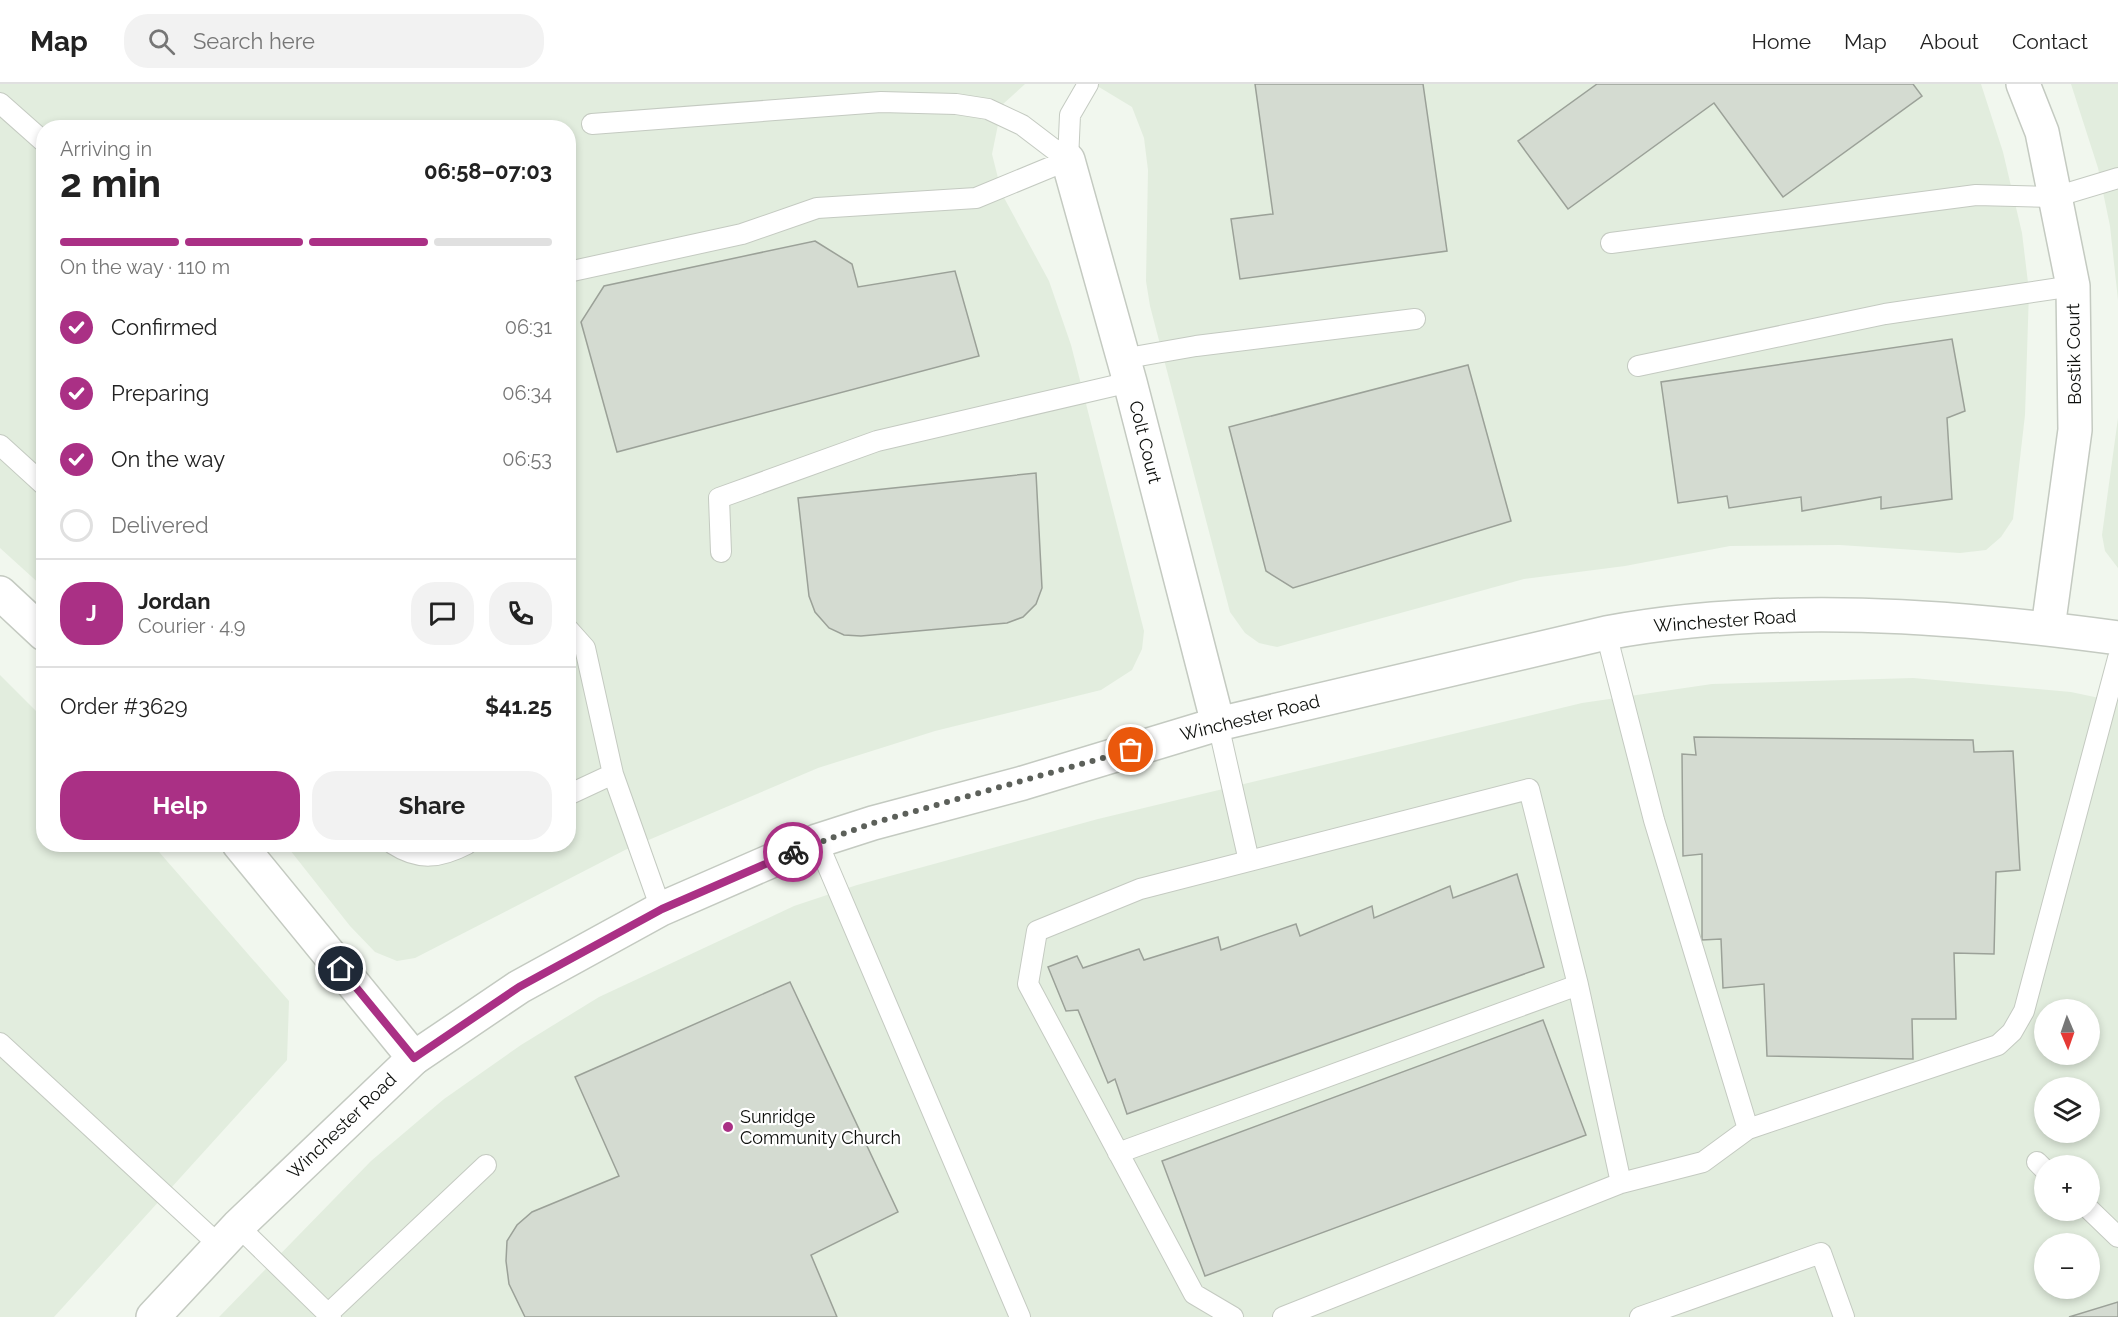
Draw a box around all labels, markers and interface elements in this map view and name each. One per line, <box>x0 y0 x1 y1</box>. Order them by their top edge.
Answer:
search box <box>124 14 544 68</box>
text: Map <box>30 25 88 58</box>
icon: search <box>145 25 178 58</box>
text: Search here <box>193 28 315 54</box>
text: Home <box>1752 29 1811 54</box>
text: Map <box>1844 29 1887 54</box>
text: About <box>1920 29 1979 54</box>
text: Contact <box>2012 29 2088 54</box>
text: Arriving in <box>60 137 152 161</box>
text: 06:58–07:03 <box>424 158 552 184</box>
text: 2 min <box>60 160 161 206</box>
text: On the way · 110 m <box>60 255 230 279</box>
street label: Bostik Court <box>2062 303 2085 405</box>
icon: check <box>60 311 93 344</box>
text: Confirmed <box>111 314 218 340</box>
text: 06:31 <box>505 315 552 339</box>
icon: check <box>60 377 93 410</box>
text: Preparing <box>111 380 209 406</box>
text: 06:34 <box>502 381 552 405</box>
street label: Colt Court <box>1125 398 1166 485</box>
icon: check <box>60 443 93 476</box>
text: On the way <box>111 446 225 472</box>
text: 06:53 <box>502 447 552 471</box>
text: Delivered <box>111 512 209 538</box>
button: chat <box>411 582 474 645</box>
button: phone <box>489 582 552 645</box>
text: Jordan <box>138 588 210 614</box>
text: J <box>86 600 97 626</box>
street label: Winchester Road <box>1653 605 1797 636</box>
text: Courier · 4.9 <box>138 614 246 638</box>
street label: Winchester Road <box>1178 690 1322 745</box>
text: Order #3629 <box>60 693 188 719</box>
text: $41.25 <box>485 693 552 719</box>
pin <box>1105 724 1156 775</box>
icon: bag <box>1114 733 1147 766</box>
button: Help <box>60 771 300 840</box>
button: Share <box>312 771 552 840</box>
courier <box>763 822 823 882</box>
icon: bike <box>777 836 810 869</box>
pin <box>315 943 366 994</box>
icon: home <box>324 952 357 985</box>
north arrow <box>2034 999 2100 1065</box>
map controls <box>2034 999 2100 1299</box>
street label: Winchester Road <box>283 1068 400 1183</box>
button: layers <box>2034 1077 2100 1143</box>
place label: Sunridge Community Church <box>740 1106 901 1148</box>
marker: Sunridge Community Church <box>721 1120 735 1134</box>
button: + <box>2034 1155 2100 1221</box>
button: − <box>2034 1233 2100 1299</box>

